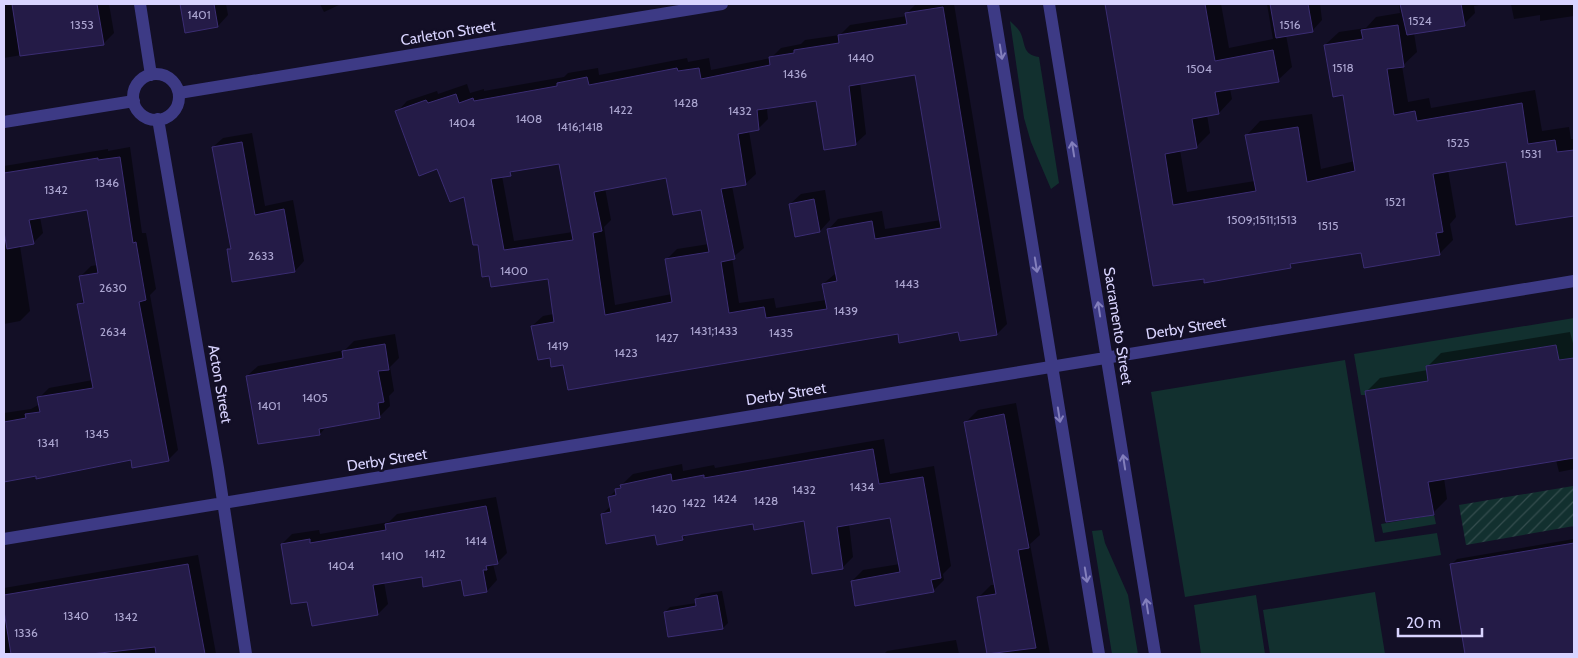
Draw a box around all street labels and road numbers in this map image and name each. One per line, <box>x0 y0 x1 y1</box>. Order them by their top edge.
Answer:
street label: Carleton Street <box>399 17 497 49</box>
street label: Sacramento Street <box>1100 266 1136 386</box>
street label: Derby Street <box>1145 313 1227 343</box>
street label: Acton Street <box>204 343 236 425</box>
street label: Derby Street <box>745 379 827 409</box>
street label: Derby Street <box>346 445 428 475</box>

